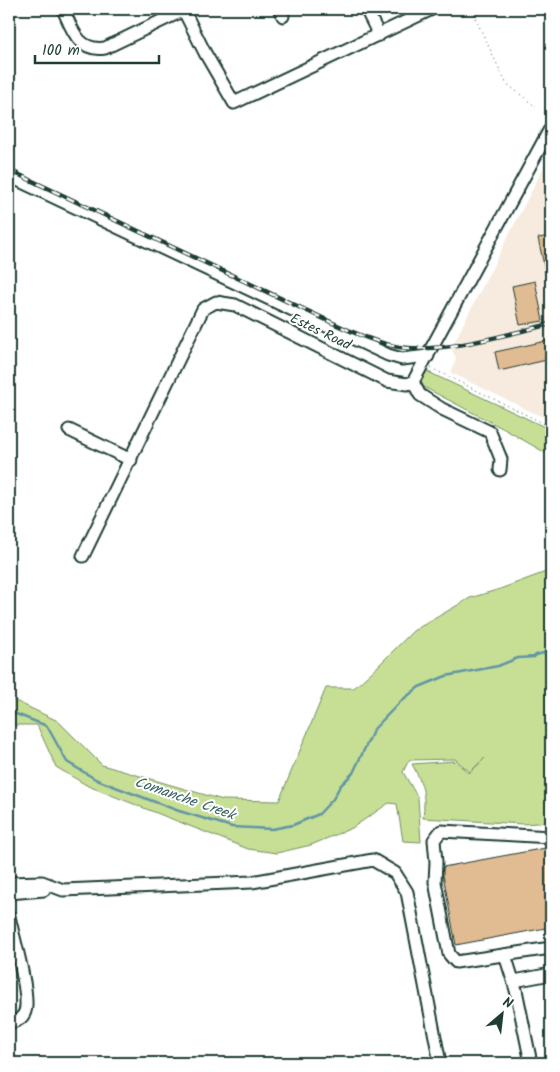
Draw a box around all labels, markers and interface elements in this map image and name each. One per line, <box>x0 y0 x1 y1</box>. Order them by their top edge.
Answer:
scale bar <box>35 32 159 64</box>
text: 100 m <box>42 39 80 63</box>
street label: Estes Road <box>286 308 356 357</box>
water label: Comanche Creek <box>131 771 240 828</box>
north arrow <box>478 990 528 1040</box>
text: N <box>499 992 517 1015</box>

